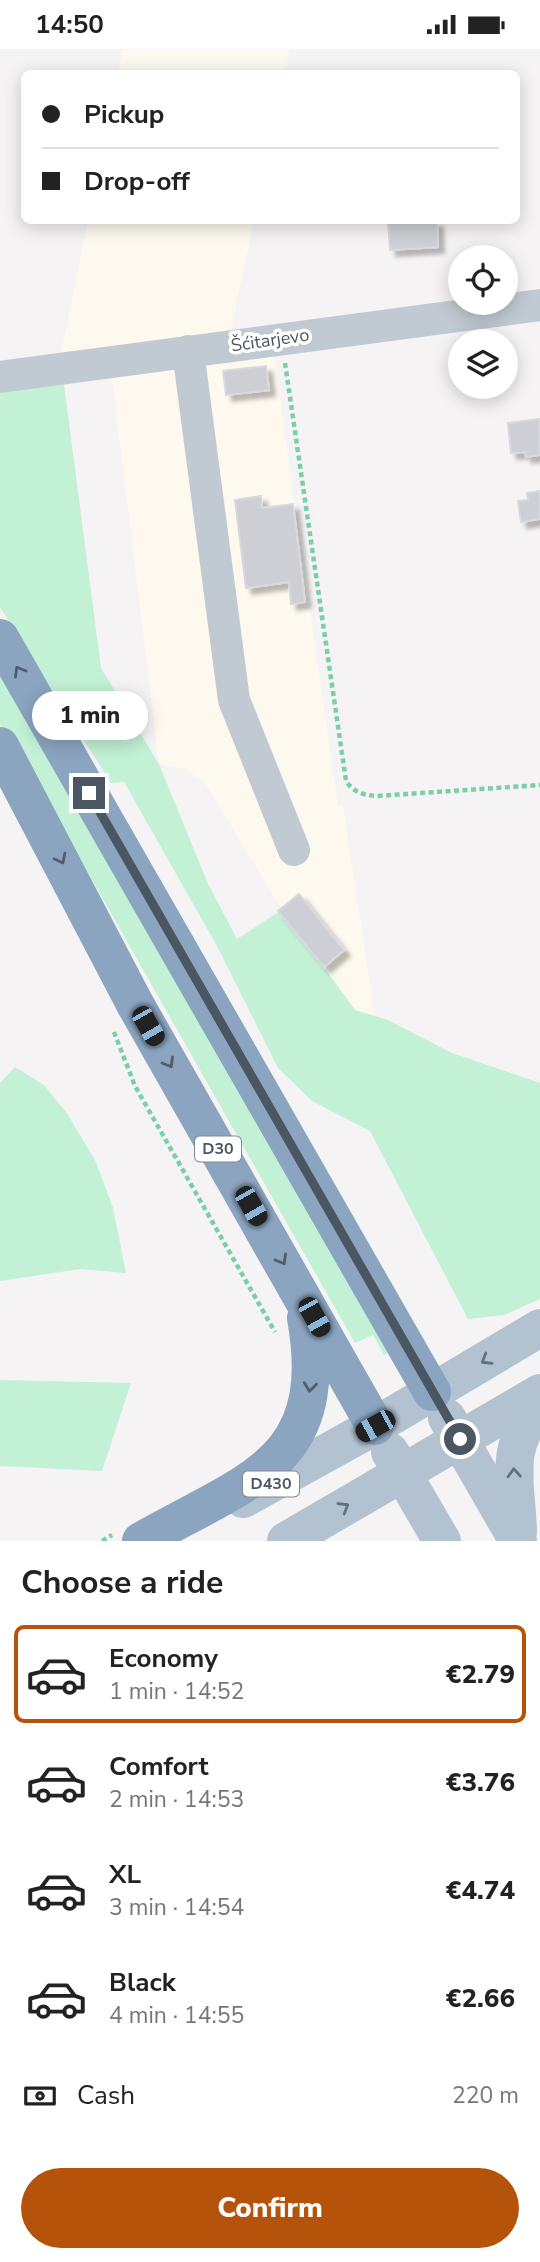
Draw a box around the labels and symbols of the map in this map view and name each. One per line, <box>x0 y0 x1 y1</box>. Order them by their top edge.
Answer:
street label: Šćitarjevo <box>229 323 311 357</box>
one-way arrow <box>14 665 27 678</box>
callout: 1 min <box>31 691 147 741</box>
route end <box>73 777 105 809</box>
one-way arrow <box>53 852 66 864</box>
car <box>129 1003 168 1049</box>
one-way arrow <box>161 1055 174 1068</box>
road number: D30 <box>195 1137 241 1161</box>
car <box>232 1183 271 1229</box>
one-way arrow <box>274 1253 287 1266</box>
car <box>295 1294 334 1340</box>
one-way arrow <box>481 1351 494 1364</box>
one-way arrow <box>302 1381 317 1393</box>
car <box>352 1407 399 1445</box>
route start <box>444 1423 476 1455</box>
one-way arrow <box>506 1467 521 1478</box>
road number: D430 <box>243 1471 299 1497</box>
one-way arrow <box>337 1502 349 1515</box>

